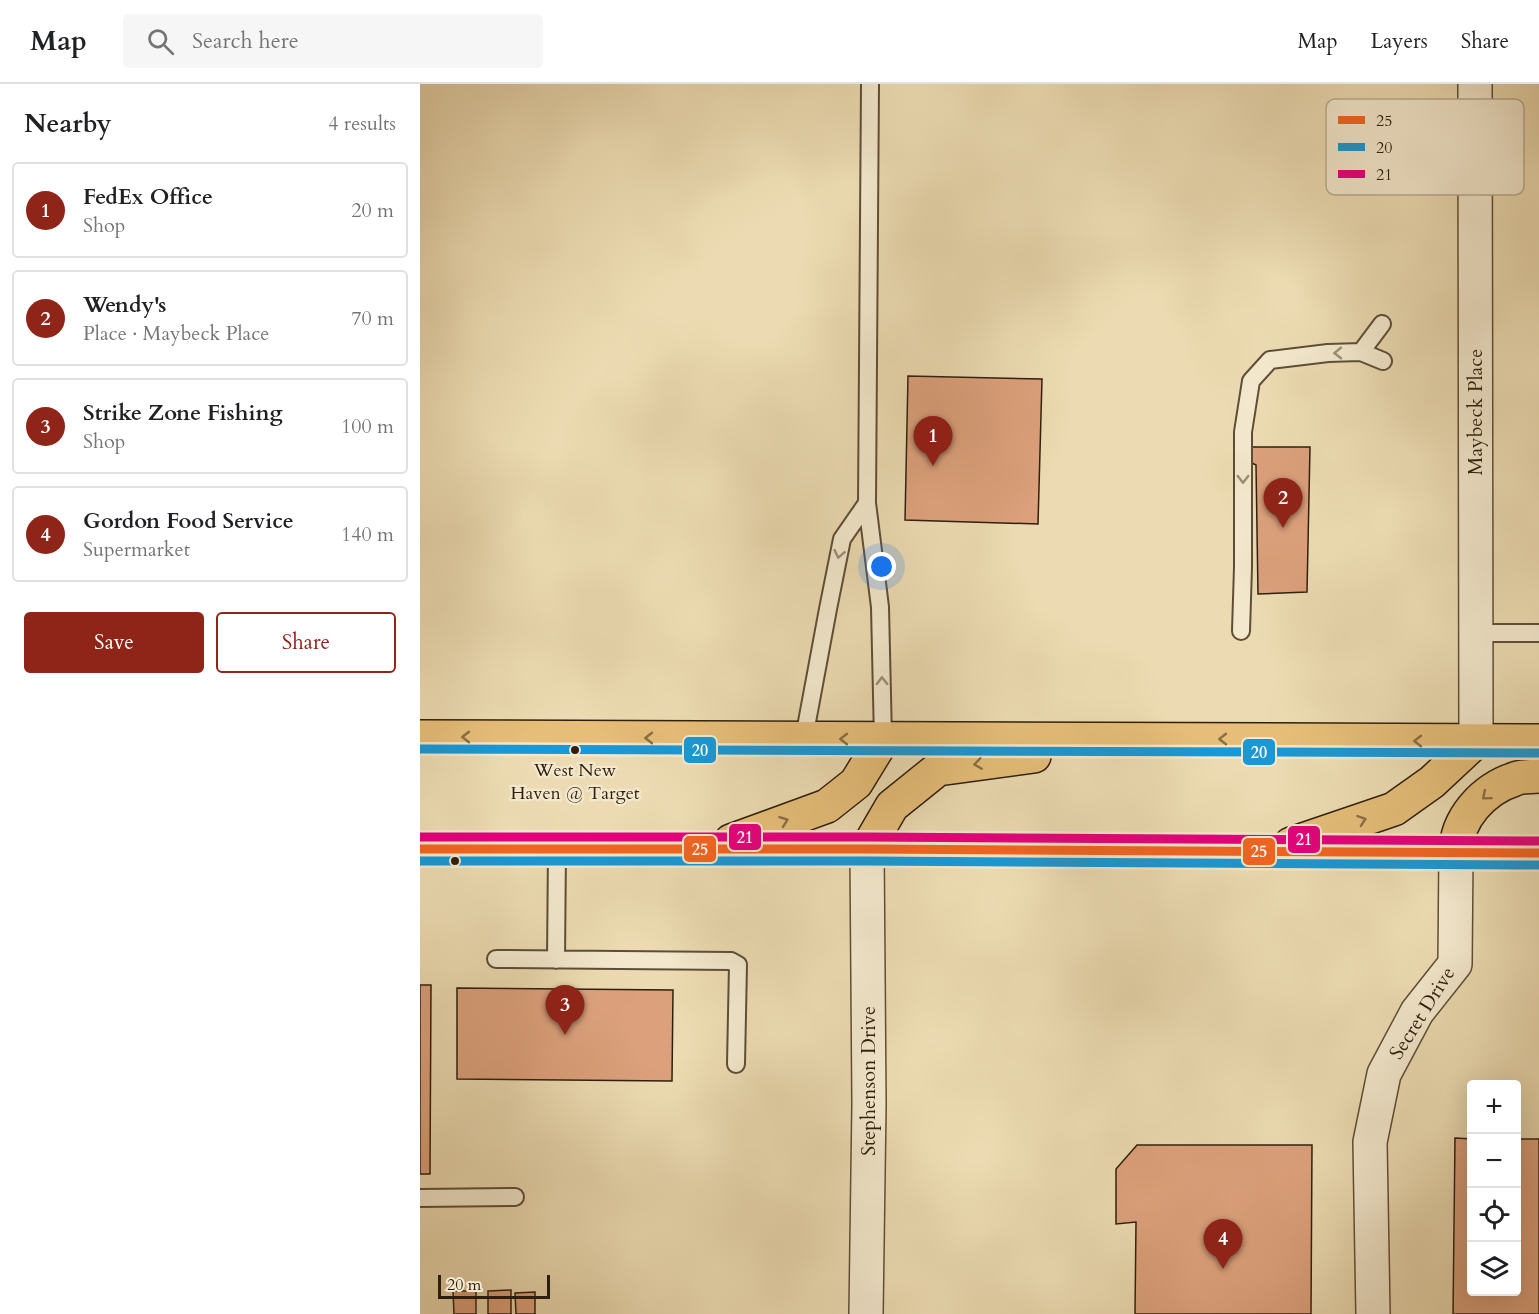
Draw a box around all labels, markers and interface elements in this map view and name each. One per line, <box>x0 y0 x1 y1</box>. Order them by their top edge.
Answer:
search box <box>123 14 543 68</box>
text: Map <box>30 22 87 60</box>
icon: search <box>144 25 177 58</box>
text: Search here <box>192 26 299 56</box>
text: Map <box>1298 27 1338 56</box>
text: Layers <box>1371 27 1428 56</box>
text: Share <box>1461 27 1509 56</box>
legend <box>1326 99 1524 195</box>
text: Nearby <box>24 106 112 141</box>
text: 4 results <box>328 110 396 137</box>
text: 25 <box>1376 110 1392 132</box>
text: 20 <box>1376 137 1392 159</box>
text: 21 <box>1376 164 1392 186</box>
text: FedEx Office <box>83 182 213 212</box>
text: 1 <box>40 197 51 224</box>
text: 20 m <box>351 197 394 224</box>
text: Shop <box>83 212 125 239</box>
text: Wendy's <box>83 290 166 320</box>
text: 2 <box>40 305 51 332</box>
text: 70 m <box>351 305 394 332</box>
text: Place · Maybeck Place <box>83 320 269 347</box>
one-way arrow <box>1334 347 1343 359</box>
street label: Maybeck Place <box>1462 349 1489 475</box>
text: Strike Zone Fishing <box>83 398 283 428</box>
text: 3 <box>40 413 51 440</box>
text: 100 m <box>341 413 394 440</box>
pin: 1 <box>914 416 952 466</box>
text: Shop <box>83 428 125 455</box>
one-way arrow <box>1237 474 1249 483</box>
pin: 2 <box>1264 478 1302 528</box>
text: Gordon Food Service <box>83 506 294 536</box>
text: 4 <box>40 521 51 548</box>
text: 140 m <box>341 521 394 548</box>
text: Supermarket <box>83 536 190 563</box>
one-way arrow <box>833 548 846 558</box>
your location <box>867 552 896 581</box>
button: Save <box>24 612 204 673</box>
button: Share <box>216 612 396 673</box>
one-way arrow <box>875 676 888 685</box>
one-way arrow <box>462 731 471 743</box>
one-way arrow <box>644 732 653 744</box>
one-way arrow <box>839 733 848 745</box>
one-way arrow <box>1218 733 1227 745</box>
one-way arrow <box>1413 734 1422 747</box>
line badge: 20 <box>683 736 717 764</box>
line badge: 20 <box>1242 738 1276 766</box>
text: 20 <box>692 740 708 762</box>
text: 20 <box>1251 742 1267 764</box>
marker: West New Haven @ Target <box>569 744 581 756</box>
one-way arrow <box>974 757 983 769</box>
place label: West New Haven @ Target <box>511 758 640 806</box>
one-way arrow <box>1482 789 1493 800</box>
one-way arrow <box>1356 814 1367 827</box>
one-way arrow <box>778 816 789 829</box>
line badge: 21 <box>728 823 762 851</box>
line badge: 21 <box>1287 825 1321 854</box>
text: 21 <box>737 827 753 849</box>
text: 21 <box>1296 829 1312 851</box>
line badge: 25 <box>683 835 717 863</box>
line badge: 25 <box>1242 837 1276 866</box>
text: 25 <box>692 839 708 861</box>
text: 25 <box>1251 841 1267 863</box>
unlabelled marker <box>449 855 461 867</box>
street label: Secret Drive <box>1383 961 1461 1065</box>
pin: 3 <box>546 986 584 1035</box>
street label: Stephenson Drive <box>855 1006 882 1156</box>
map controls <box>1467 1080 1521 1296</box>
button: + <box>1467 1080 1521 1134</box>
button: − <box>1467 1134 1521 1188</box>
button: locate <box>1467 1188 1521 1242</box>
pin: 4 <box>1204 1220 1242 1269</box>
button: layers <box>1467 1242 1521 1296</box>
scale bar <box>438 1272 550 1300</box>
text: 20 m <box>447 1274 481 1296</box>

